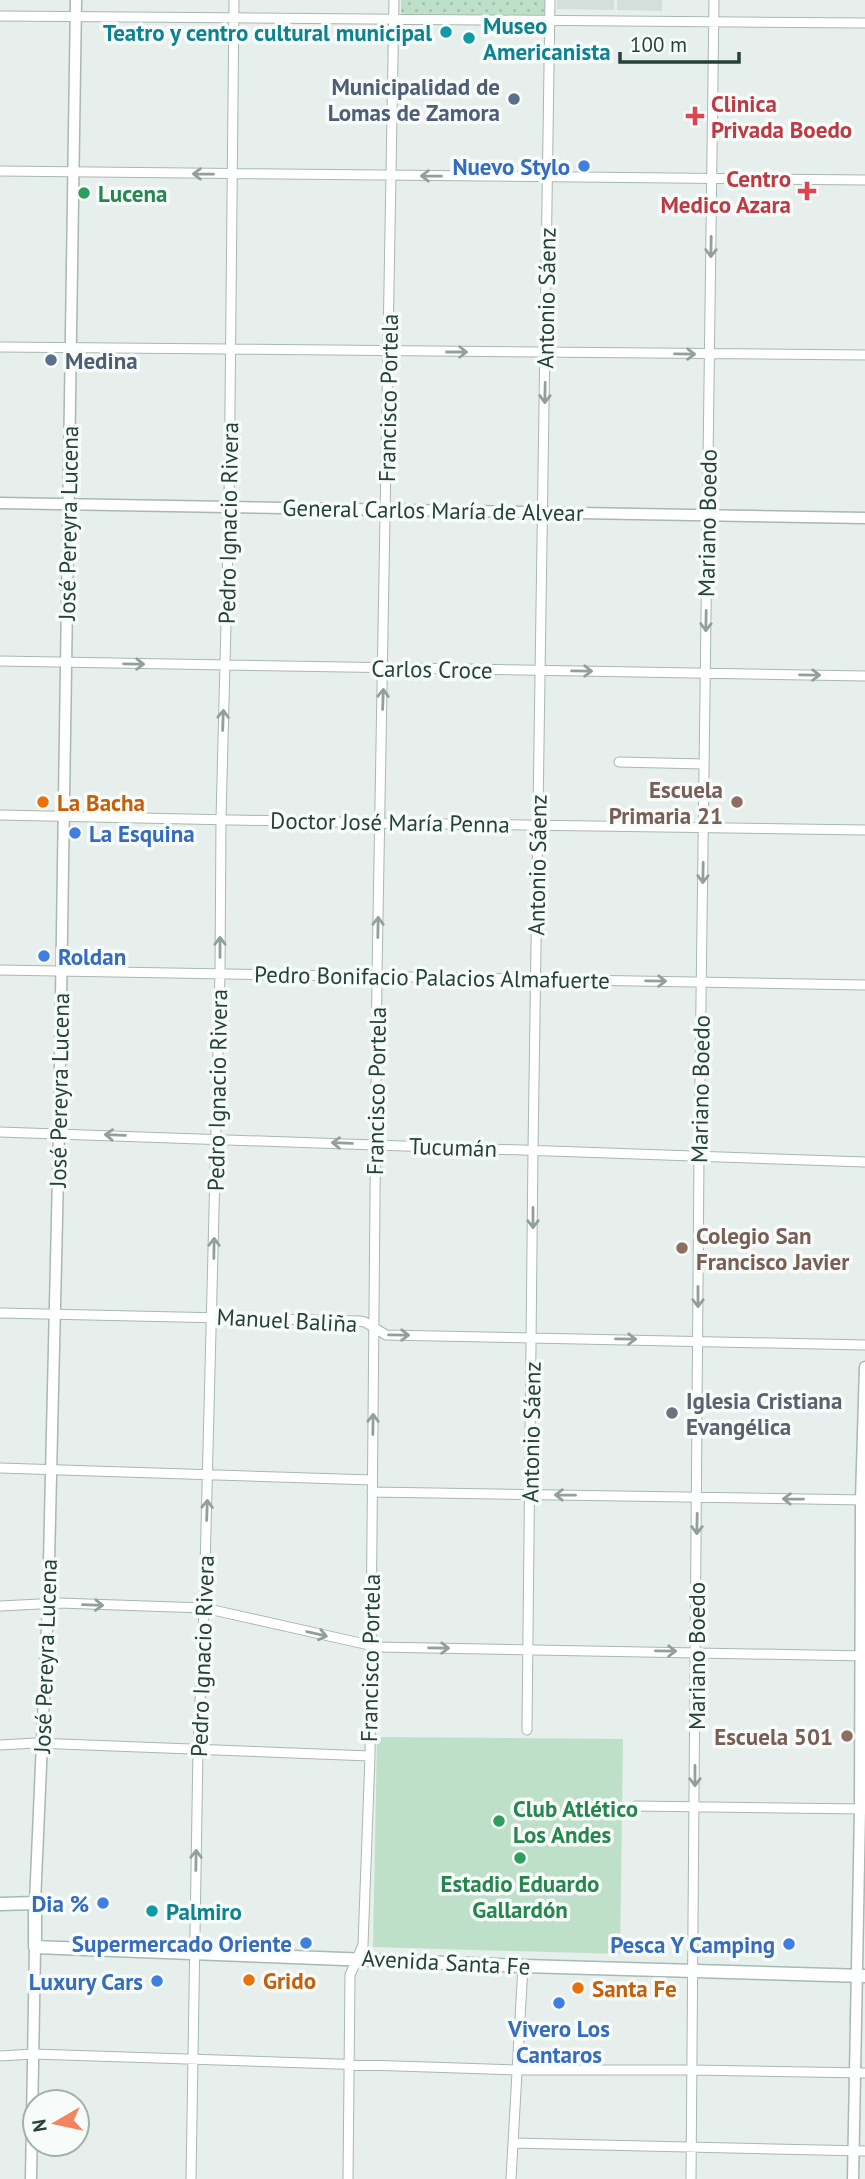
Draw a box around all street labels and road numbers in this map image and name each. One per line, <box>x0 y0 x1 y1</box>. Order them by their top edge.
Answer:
street label: Antonio Sáenz <box>530 227 562 369</box>
street label: Francisco Portela <box>372 314 404 482</box>
street label: Pedro Ignacio Rivera <box>212 422 244 624</box>
street label: José Pereyra Lucena <box>52 425 84 622</box>
street label: Mariano Boedo <box>691 449 723 597</box>
street label: General Carlos María de Alvear <box>282 493 584 527</box>
street label: Carlos Croce <box>371 653 493 685</box>
street label: Antonio Sáenz <box>521 794 553 936</box>
street label: Doctor José María Penna <box>270 805 510 839</box>
street label: Pedro Bonifacio Palacios Almafuerte <box>254 959 610 995</box>
street label: Pedro Ignacio Rivera <box>201 989 233 1191</box>
street label: José Pereyra Lucena <box>43 992 75 1189</box>
street label: Francisco Portela <box>360 1007 392 1175</box>
street label: Mariano Boedo <box>684 1015 716 1163</box>
street label: Tucumán <box>408 1131 498 1163</box>
street label: Manuel Baliña <box>216 1302 358 1338</box>
street label: Antonio Sáenz <box>515 1361 547 1503</box>
street label: Pedro Ignacio Rivera <box>184 1555 220 1757</box>
street label: José Pereyra Lucena <box>27 1558 63 1755</box>
street label: Francisco Portela <box>354 1574 386 1742</box>
street label: Mariano Boedo <box>682 1582 711 1730</box>
street label: Avenida Santa Fe <box>361 1943 531 1981</box>

